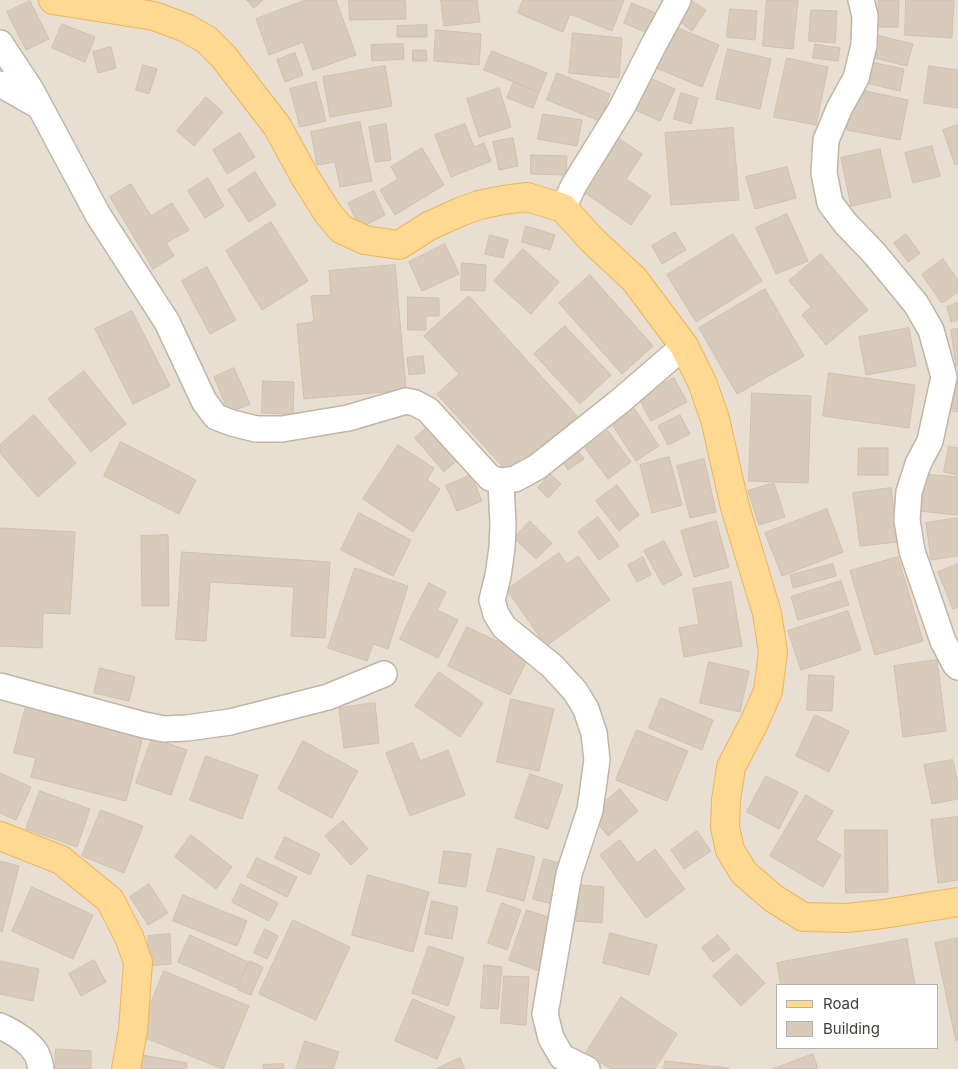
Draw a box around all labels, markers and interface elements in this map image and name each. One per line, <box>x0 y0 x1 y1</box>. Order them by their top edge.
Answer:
legend <box>776 984 938 1049</box>
text: Road <box>823 994 859 1013</box>
text: Building <box>823 1019 880 1038</box>

